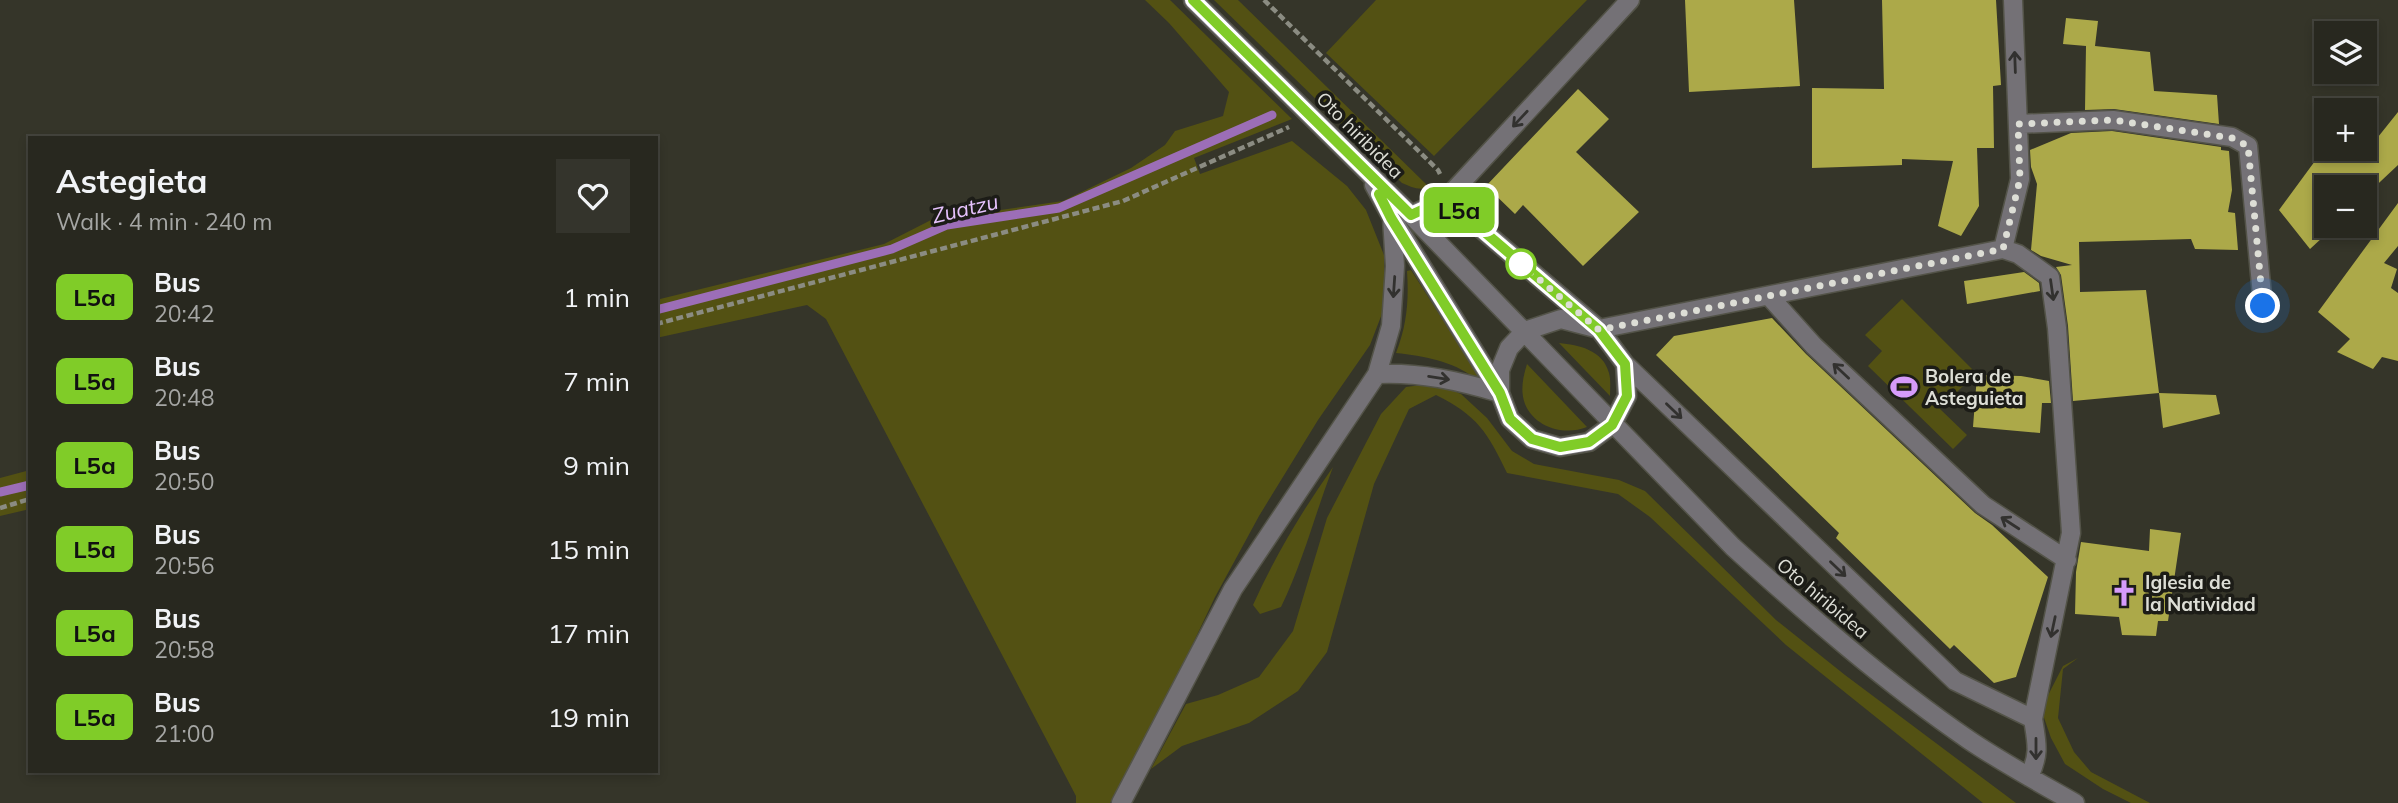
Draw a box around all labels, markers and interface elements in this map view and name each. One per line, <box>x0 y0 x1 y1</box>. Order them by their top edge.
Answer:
map controls <box>2314 21 2377 238</box>
button: layers <box>2314 21 2377 84</box>
one-way arrow <box>2009 51 2022 74</box>
street label: Oto hiribidea <box>1312 87 1408 183</box>
button: + <box>2314 98 2377 161</box>
one-way arrow <box>1511 110 1528 127</box>
button: heart <box>556 159 630 233</box>
text: Astegieta <box>56 160 207 201</box>
button: − <box>2314 175 2377 238</box>
line badge: L5a <box>1419 187 1499 233</box>
water label: Zuatzu <box>929 188 1001 228</box>
text: L5a <box>1438 195 1480 225</box>
text: Walk · 4 min · 240 m <box>56 207 273 236</box>
unlabelled marker <box>1506 249 1536 279</box>
text: Bus <box>154 266 200 299</box>
one-way arrow <box>1387 275 1400 298</box>
one-way arrow <box>2045 278 2058 301</box>
text: 1 min <box>563 281 630 314</box>
text: L5a <box>73 282 116 312</box>
your location <box>2245 288 2280 323</box>
text: 20:42 <box>154 299 214 328</box>
text: Bus <box>154 350 200 383</box>
one-way arrow <box>1833 363 1850 380</box>
place label: Bolera de Asteguieta <box>1925 364 2024 410</box>
text: 7 min <box>563 365 630 398</box>
text: L5a <box>73 366 116 396</box>
one-way arrow <box>1427 371 1450 384</box>
sports icon: Bolera de Asteguieta <box>1889 372 1919 402</box>
text: 20:48 <box>154 383 214 412</box>
one-way arrow <box>1665 402 1682 419</box>
text: Bus <box>154 434 200 467</box>
text: 9 min <box>563 449 630 482</box>
text: L5a <box>73 450 116 480</box>
text: 20:50 <box>154 467 214 496</box>
one-way arrow <box>2001 515 2020 530</box>
text: Bus <box>154 518 200 551</box>
text: 15 min <box>548 533 630 566</box>
text: L5a <box>73 534 116 564</box>
text: 20:56 <box>154 551 214 580</box>
street label: Oto hiribidea <box>1772 552 1874 644</box>
one-way arrow <box>1829 560 1846 577</box>
place label: Iglesia de la Natividad <box>2145 570 2256 616</box>
church icon: Iglesia de la Natividad <box>2109 578 2139 608</box>
text: Bus <box>154 602 200 635</box>
one-way arrow <box>2045 615 2059 638</box>
text: 17 min <box>548 617 630 650</box>
text: L5a <box>73 618 116 648</box>
text: 20:58 <box>154 635 214 664</box>
text: Bus <box>154 686 200 719</box>
text: 19 min <box>548 701 630 734</box>
text: L5a <box>73 702 116 732</box>
text: 21:00 <box>154 719 214 748</box>
one-way arrow <box>2029 737 2043 760</box>

